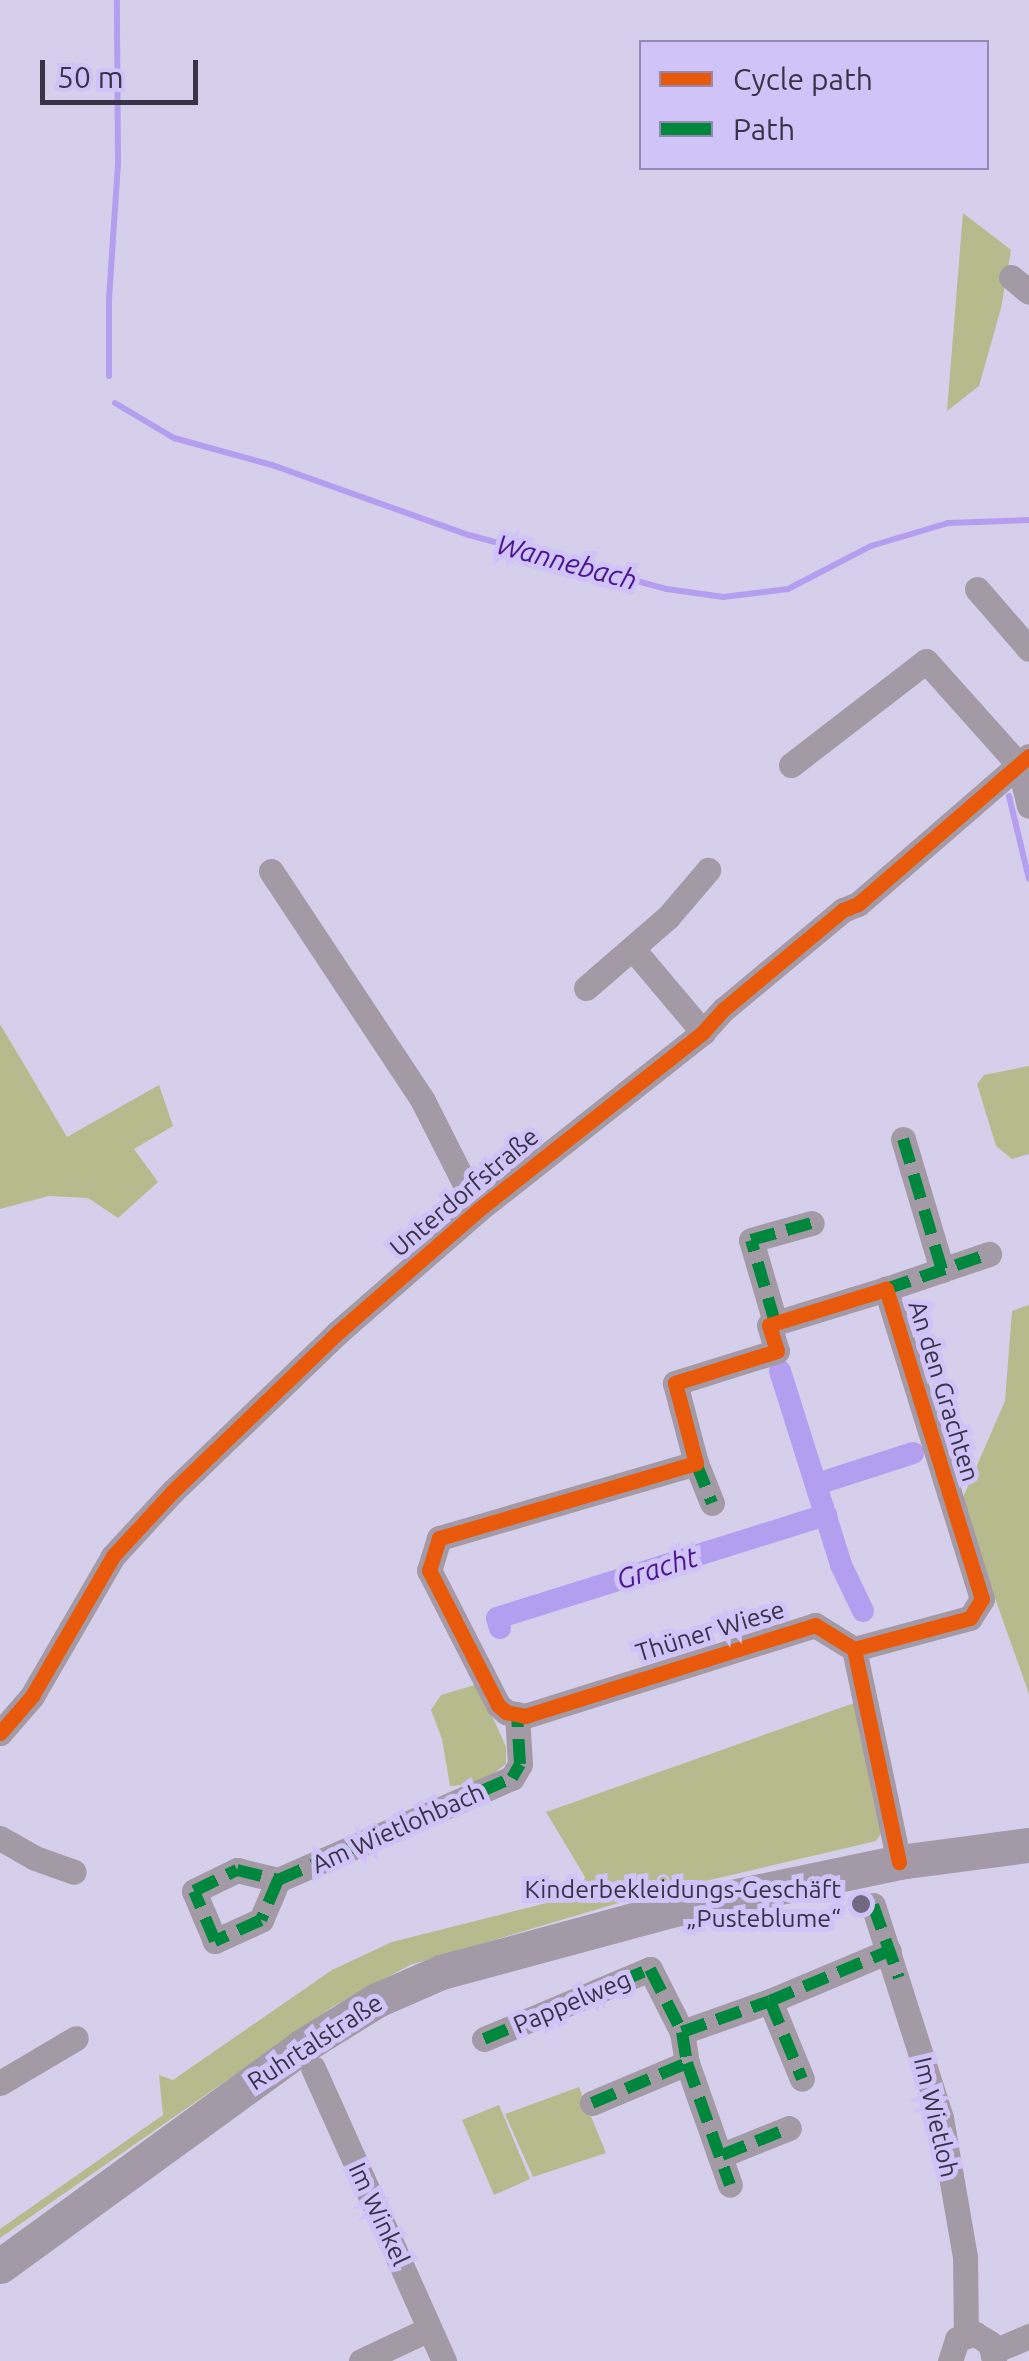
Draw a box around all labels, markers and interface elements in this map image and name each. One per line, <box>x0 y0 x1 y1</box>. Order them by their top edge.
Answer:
scale bar <box>45 40 202 102</box>
legend <box>639 40 989 170</box>
text: 50 m <box>57 60 124 94</box>
text: Cycle path <box>733 62 873 96</box>
text: Path <box>733 112 795 146</box>
water label: Wannebach <box>493 527 641 597</box>
street label: Unterdorfstraße <box>384 1121 544 1263</box>
street label: An den Grachten <box>902 1297 986 1485</box>
water label: Gracht <box>612 1540 702 1596</box>
street label: Thüner Wiese <box>632 1594 788 1668</box>
street label: Am Wietlohbach <box>307 1777 489 1879</box>
place label: Kinderbekleidungs-Geschäft „Pusteblume“ <box>525 1875 841 1934</box>
marker: Kinderbekleidungs-Geschäft „Pusteblume“ <box>850 1893 872 1915</box>
street label: Pappelweg <box>509 1964 635 2040</box>
street label: Ruhrtalstraße <box>242 1987 388 2097</box>
street label: Im Wietloh <box>908 2054 964 2180</box>
street label: Im Winkel <box>342 2158 416 2270</box>

